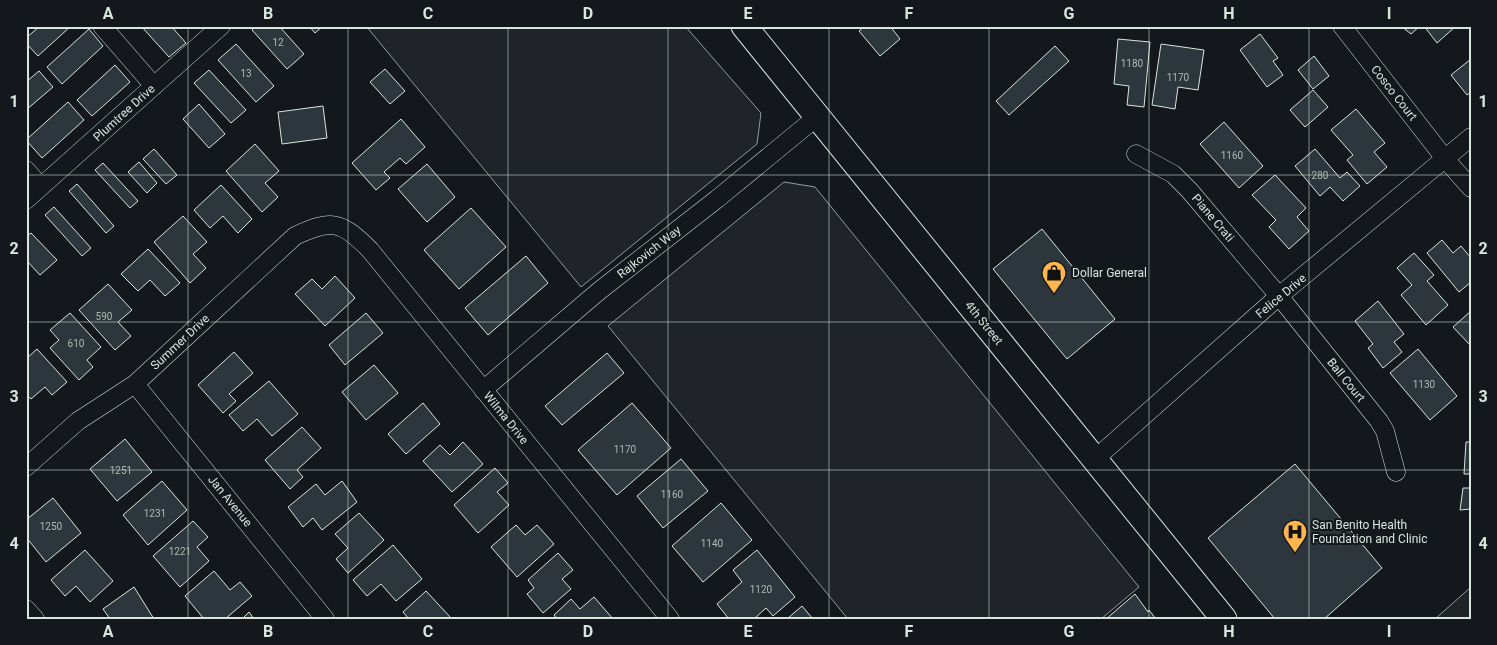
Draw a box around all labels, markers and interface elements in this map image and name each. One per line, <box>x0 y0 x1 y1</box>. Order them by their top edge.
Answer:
text: A <box>103 4 114 23</box>
text: B <box>263 4 273 23</box>
text: C <box>423 4 433 23</box>
text: D <box>583 4 593 23</box>
text: E <box>744 4 753 23</box>
text: F <box>905 4 914 23</box>
text: G <box>1064 4 1075 23</box>
text: H <box>1223 4 1235 23</box>
text: I <box>1387 4 1391 23</box>
house number: 12 <box>272 37 284 48</box>
house number: 1180 <box>1121 58 1144 69</box>
street label: Cosco Court <box>1368 62 1420 124</box>
house number: 13 <box>240 68 252 79</box>
house number: 1170 <box>1167 72 1190 83</box>
street label: Plumtree Drive <box>90 82 158 144</box>
text: 1 <box>9 92 19 111</box>
text: 1 <box>1478 92 1488 111</box>
house number: 1160 <box>1221 150 1244 161</box>
house number: 280 <box>1312 170 1329 181</box>
street label: Piane Crati <box>1189 191 1237 245</box>
street label: Rajkovich Way <box>614 223 684 281</box>
text: 2 <box>9 239 19 258</box>
text: 2 <box>1478 239 1488 258</box>
shop icon: Dollar General <box>1041 260 1067 294</box>
place label: Dollar General <box>1072 266 1147 280</box>
street label: Felice Drive <box>1253 271 1309 321</box>
street label: 4th Street <box>962 298 1006 348</box>
house number: 590 <box>96 311 113 322</box>
street label: Summer Drive <box>148 311 212 373</box>
house number: 610 <box>68 338 85 349</box>
street label: Ball Court <box>1324 355 1368 405</box>
house number: 1130 <box>1413 379 1436 390</box>
text: 3 <box>9 387 19 406</box>
text: 3 <box>1478 387 1488 406</box>
street label: Wilma Drive <box>481 389 531 447</box>
house number: 1170 <box>614 444 637 455</box>
house number: 1251 <box>110 465 132 476</box>
street label: Jan Avenue <box>205 473 255 529</box>
house number: 1160 <box>661 489 684 500</box>
house number: 1231 <box>144 508 166 519</box>
place label: San Benito Health Foundation and Clinic <box>1312 518 1428 546</box>
hospital icon: San Benito Health Foundation and Clinic <box>1282 519 1308 553</box>
house number: 1250 <box>40 521 63 532</box>
text: 4 <box>9 534 19 553</box>
text: 4 <box>1478 534 1488 553</box>
house number: 1140 <box>701 538 724 549</box>
house number: 1221 <box>169 546 191 557</box>
house number: 1120 <box>750 584 773 595</box>
text: A <box>103 622 114 641</box>
text: B <box>263 622 273 641</box>
text: C <box>423 622 433 641</box>
text: D <box>583 622 593 641</box>
text: E <box>744 622 753 641</box>
text: F <box>905 622 914 641</box>
text: G <box>1064 622 1075 641</box>
text: H <box>1223 622 1235 641</box>
text: I <box>1387 622 1391 641</box>

